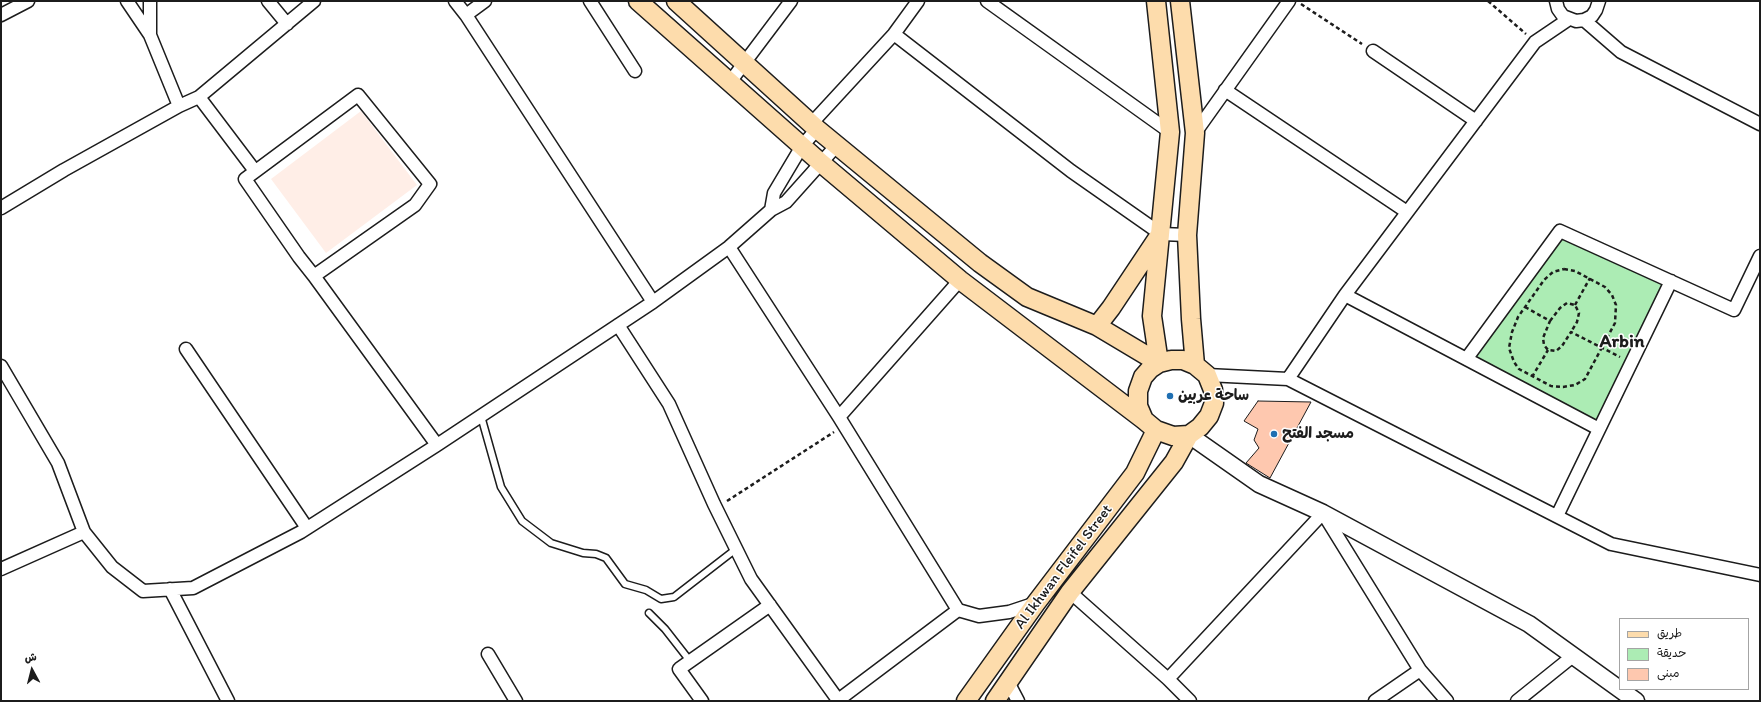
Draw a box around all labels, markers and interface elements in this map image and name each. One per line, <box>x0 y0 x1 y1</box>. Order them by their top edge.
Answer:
district label: Arbin <box>1599 331 1645 353</box>
place label: ساحة عربين <box>1178 387 1249 405</box>
marker: ساحة عربين <box>1165 391 1175 401</box>
place label: مسجد الفتح <box>1282 425 1354 443</box>
marker: مسجد الفتح <box>1269 429 1279 439</box>
street label: Al Ikhwan Fleifel Street <box>1011 501 1117 633</box>
legend <box>1619 618 1749 690</box>
text: طريق <box>1657 626 1682 640</box>
text: حديقة <box>1657 646 1686 660</box>
north arrow <box>12 650 52 690</box>
text: ش <box>24 650 37 665</box>
text: مبنى <box>1657 666 1680 680</box>

